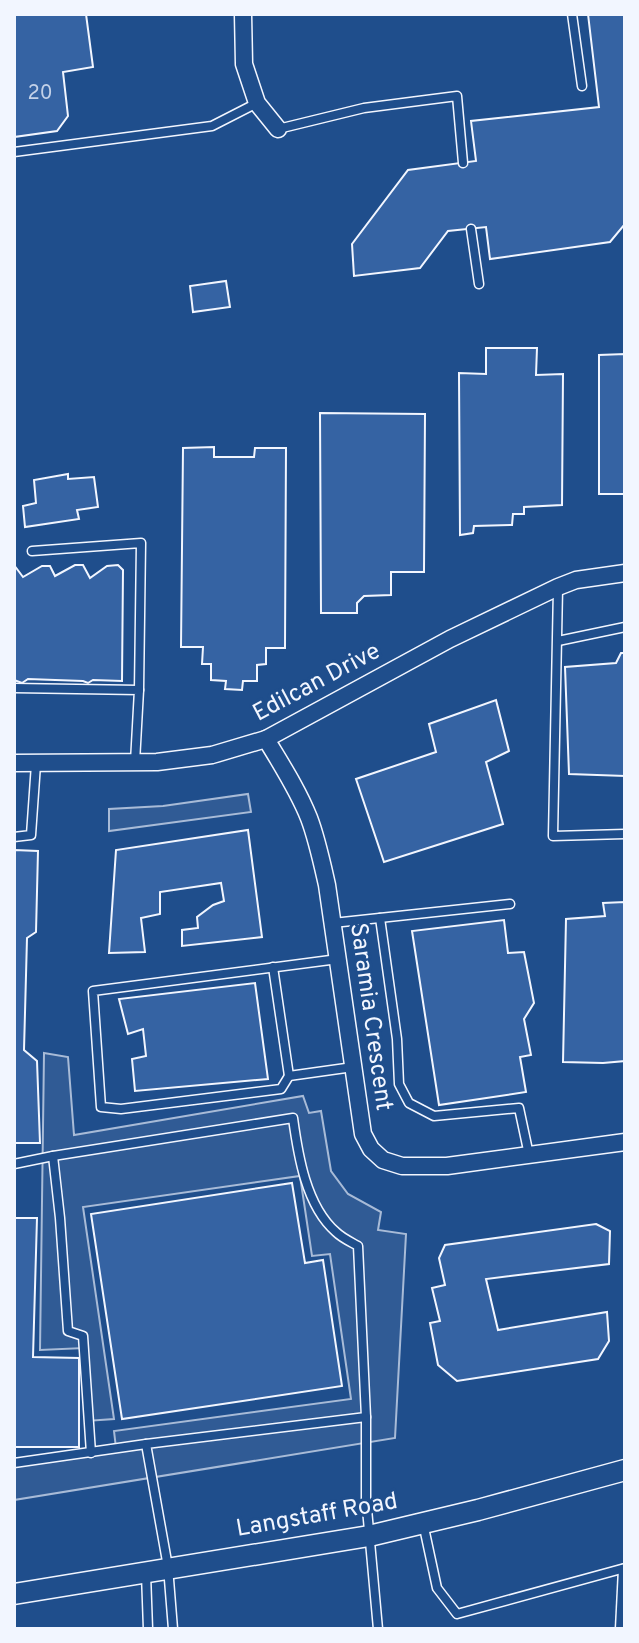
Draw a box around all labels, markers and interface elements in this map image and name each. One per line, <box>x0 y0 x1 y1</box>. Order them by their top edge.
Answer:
house number: 20 <box>27 81 53 107</box>
street label: Edilcan Drive <box>248 637 386 729</box>
street label: Saramia Crescent <box>342 921 398 1113</box>
street label: Langstaff Road <box>234 1487 400 1545</box>

